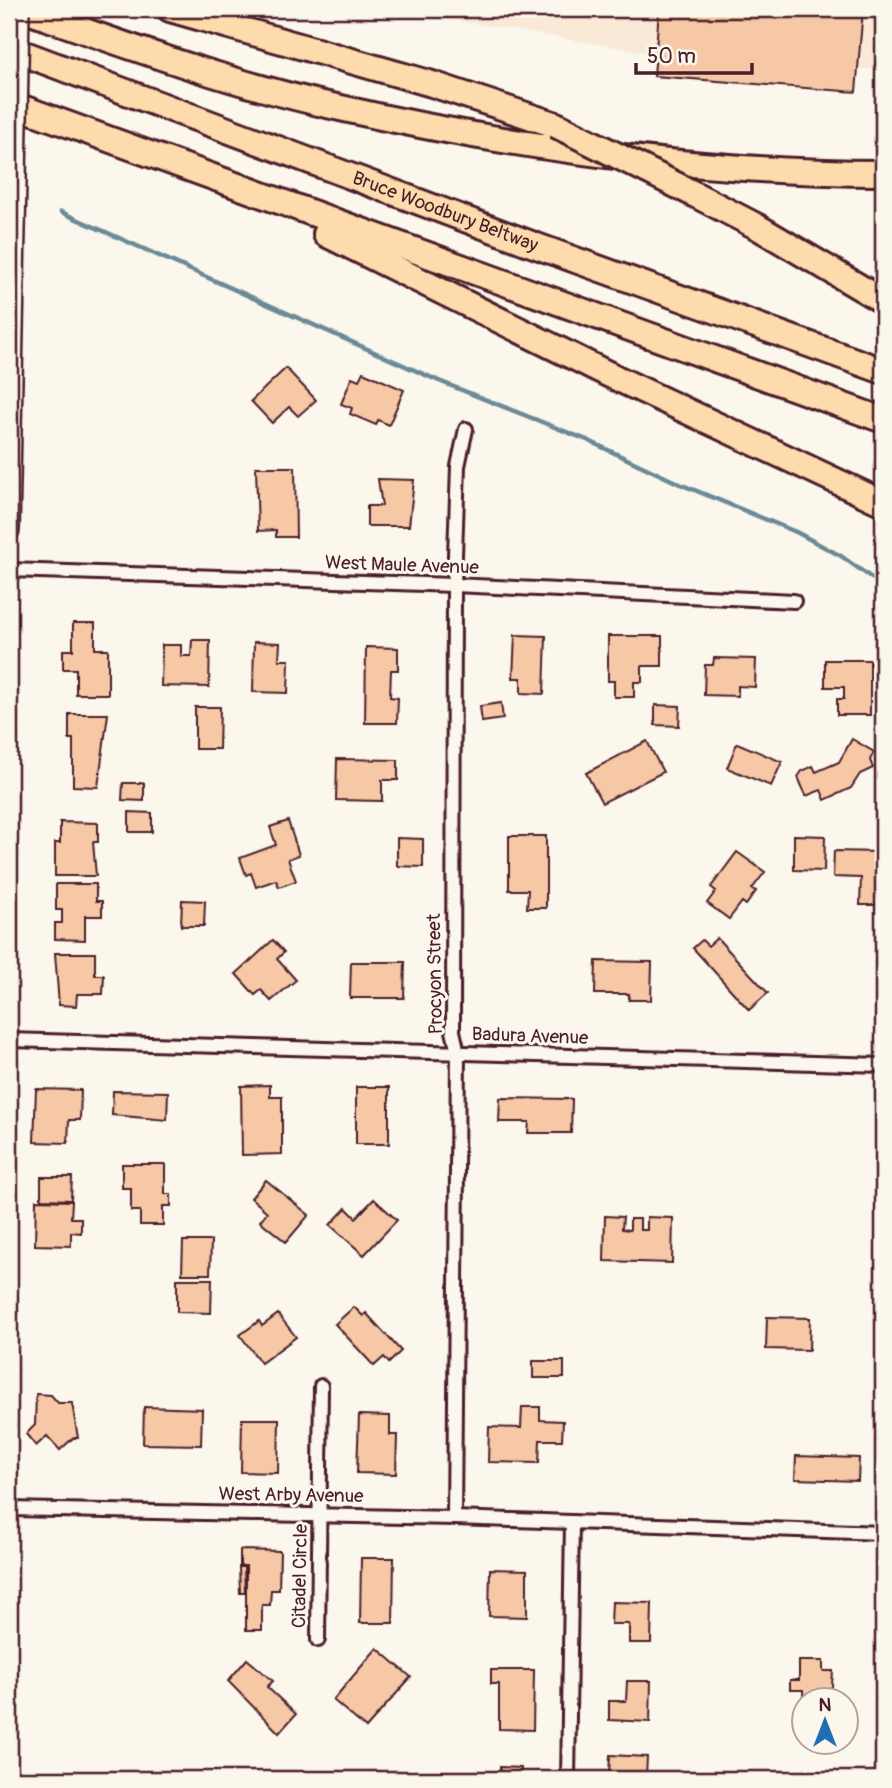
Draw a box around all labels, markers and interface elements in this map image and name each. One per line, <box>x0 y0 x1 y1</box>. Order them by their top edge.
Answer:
scale bar <box>636 32 752 76</box>
text: 50 m <box>647 43 696 70</box>
street label: Bruce Woodbury Beltway <box>349 166 541 257</box>
street label: West Maule Avenue <box>325 550 480 580</box>
street label: Procyon Street <box>422 913 448 1035</box>
street label: Badura Avenue <box>471 1022 589 1050</box>
street label: West Arby Avenue <box>218 1482 364 1508</box>
street label: Citadel Circle <box>287 1523 313 1628</box>
north arrow <box>790 1686 860 1756</box>
text: N <box>819 1693 832 1717</box>

